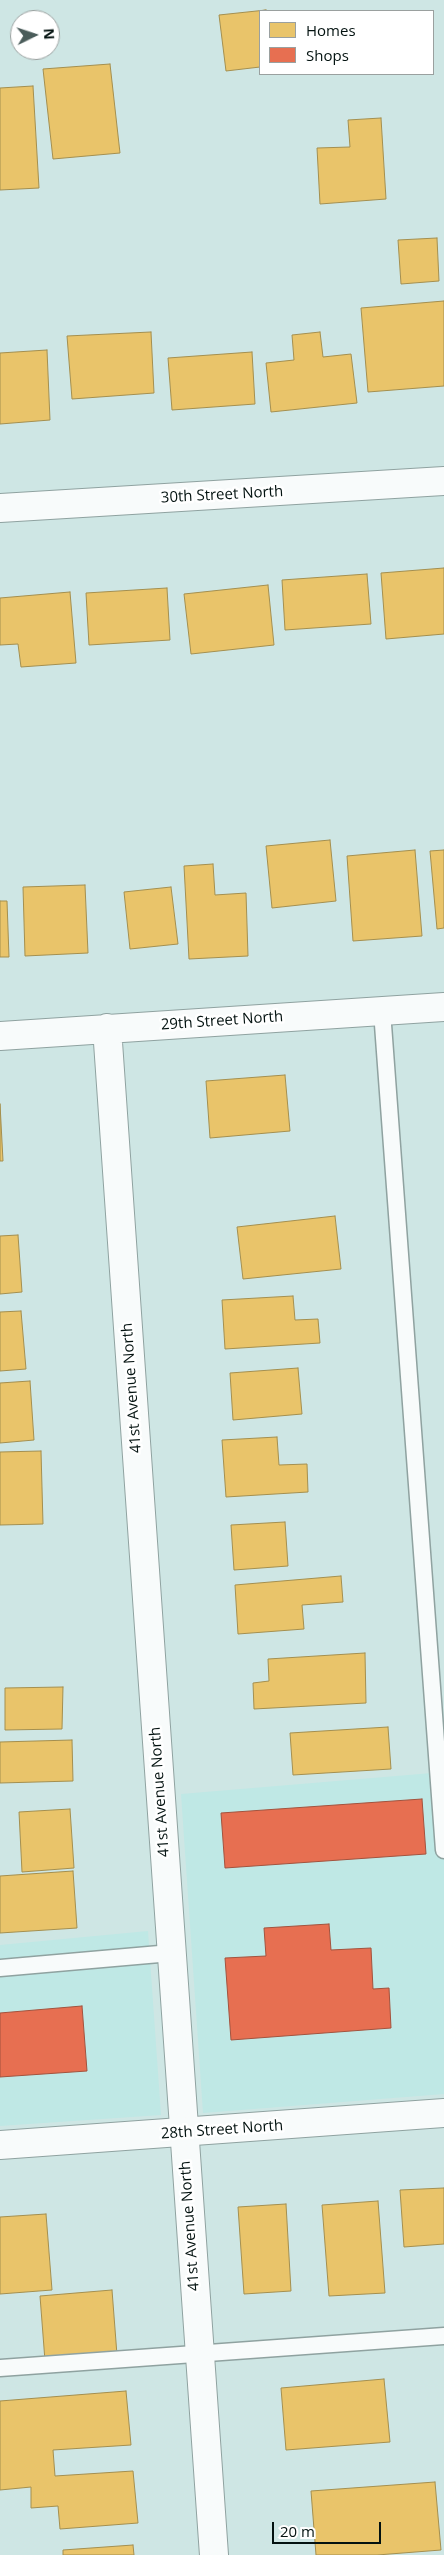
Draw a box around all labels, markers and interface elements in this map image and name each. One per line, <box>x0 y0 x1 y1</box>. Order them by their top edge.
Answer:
north arrow <box>10 10 60 60</box>
legend <box>259 10 434 75</box>
text: Homes <box>306 20 356 40</box>
text: N <box>40 28 59 40</box>
text: Shops <box>306 45 349 65</box>
street label: 30th Street North <box>160 483 284 507</box>
street label: 29th Street North <box>160 1008 284 1034</box>
street label: 41st Avenue North <box>118 1322 146 1454</box>
street label: 41st Avenue North <box>146 1726 174 1858</box>
street label: 28th Street North <box>160 2117 284 2143</box>
street label: 41st Avenue North <box>176 2160 204 2292</box>
scale bar <box>274 2512 383 2544</box>
text: 20 m <box>280 2521 315 2541</box>

